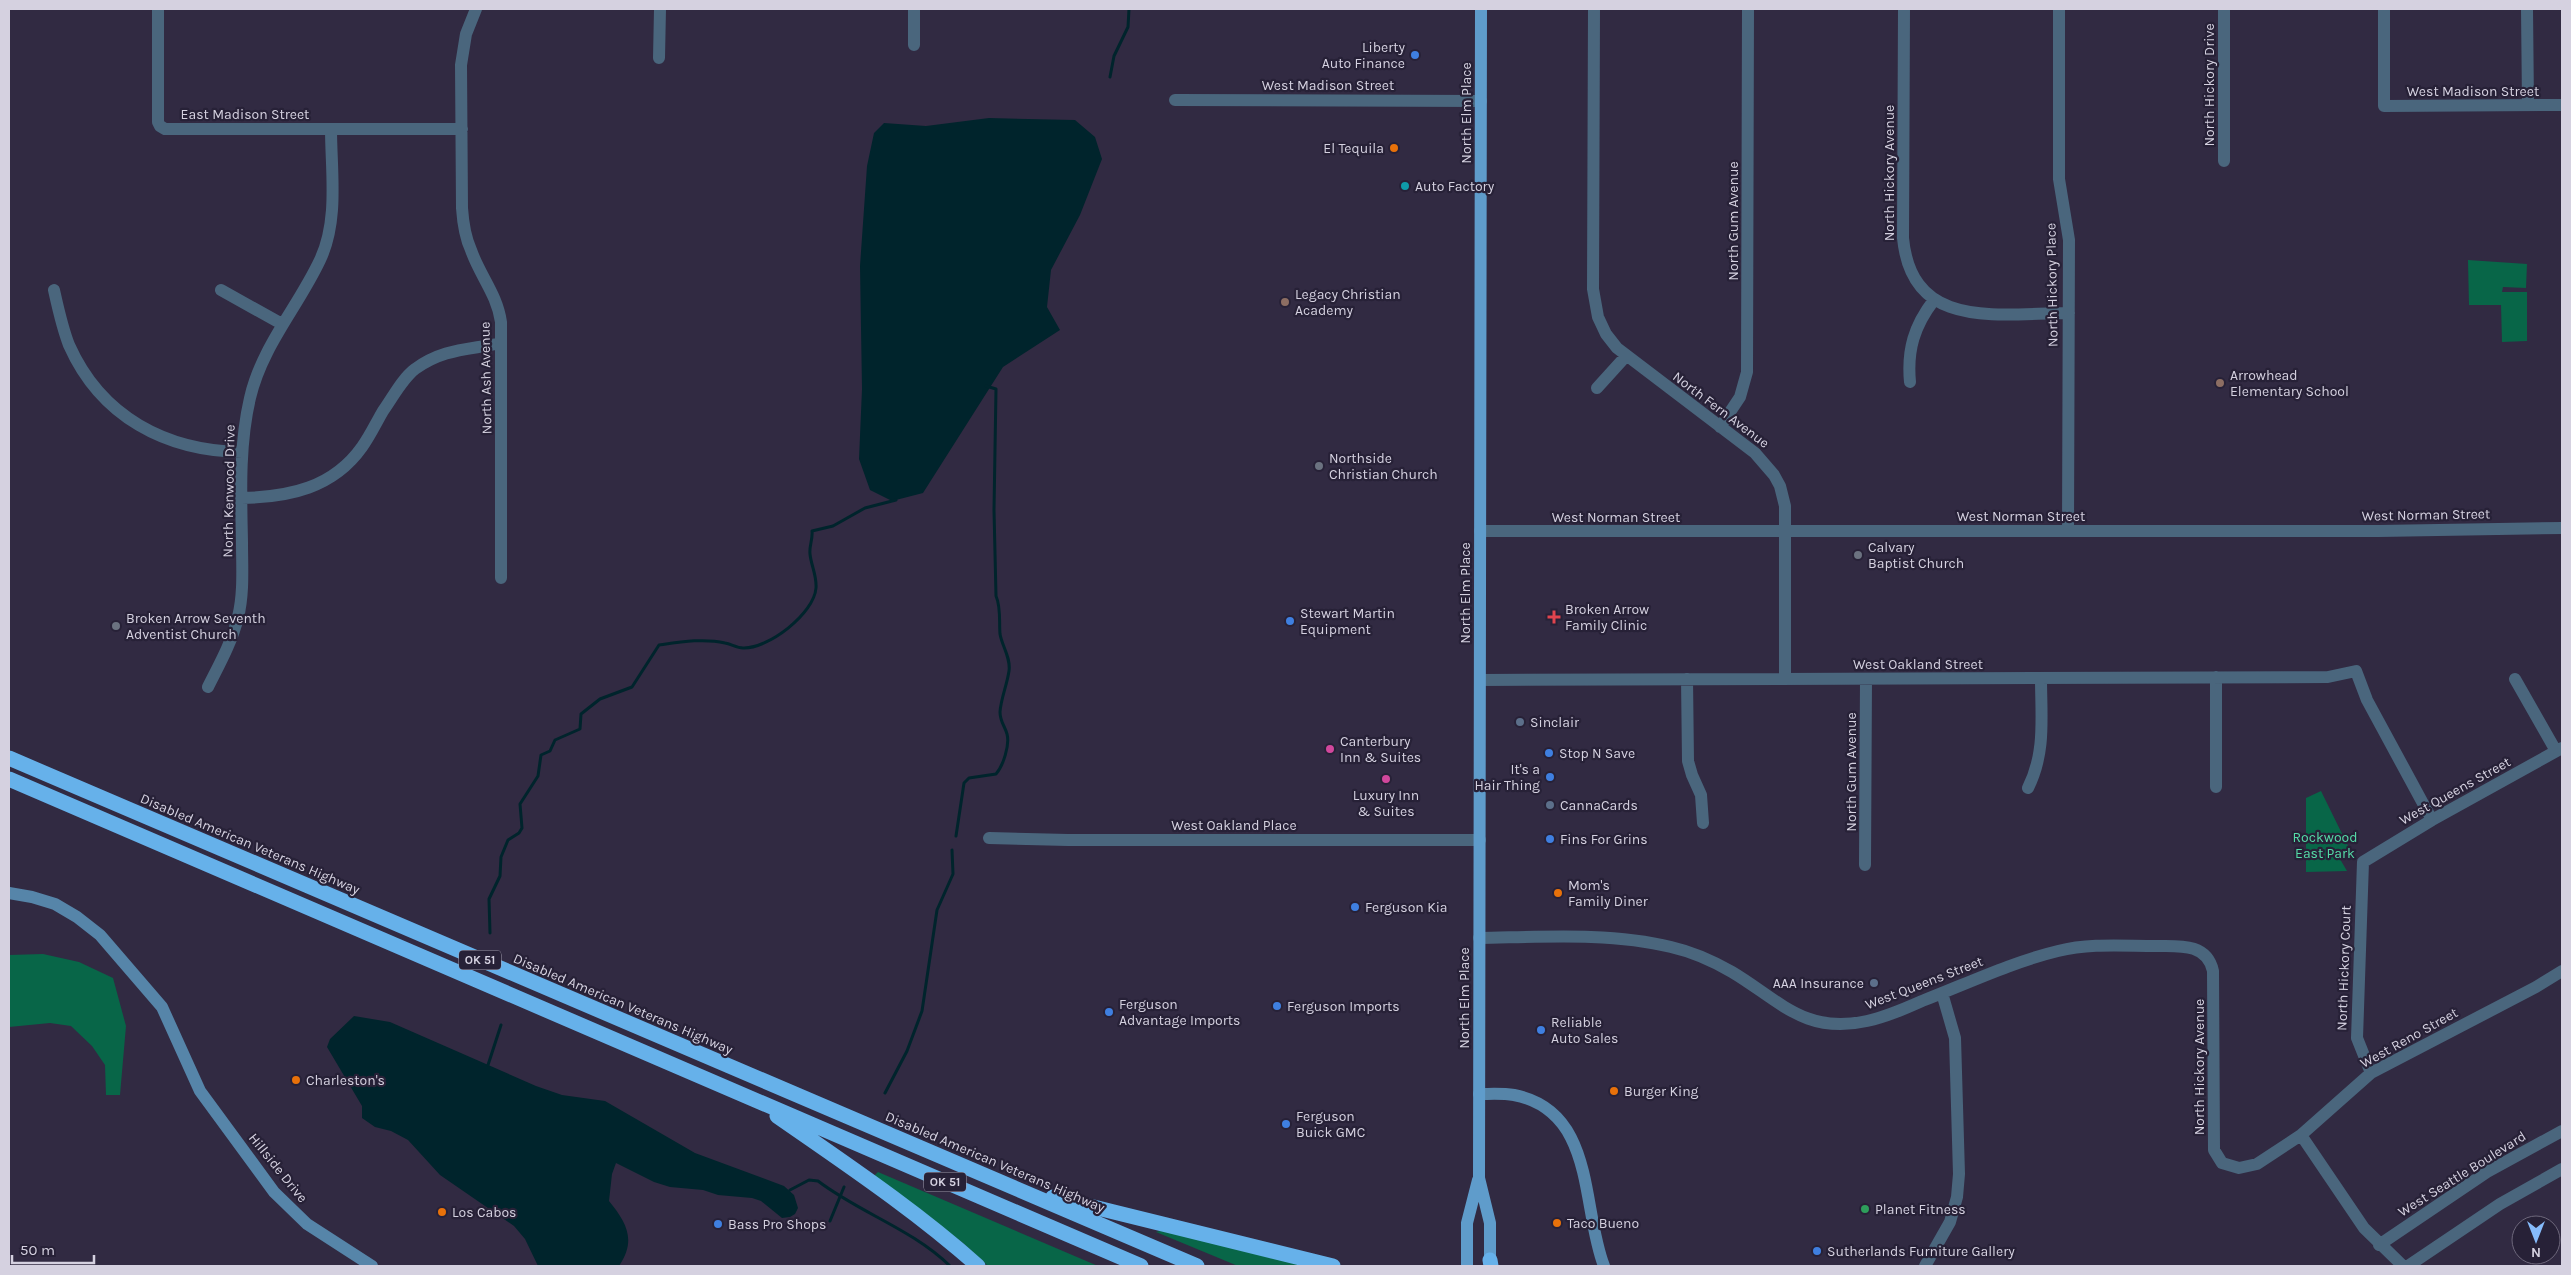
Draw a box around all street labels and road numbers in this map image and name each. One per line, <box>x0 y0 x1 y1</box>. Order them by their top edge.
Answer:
street label: North Hickory Drive <box>2201 23 2218 147</box>
street label: North Elm Place <box>1458 62 1475 164</box>
street label: West Madison Street <box>1262 77 1394 94</box>
street label: West Madison Street <box>2407 83 2539 100</box>
street label: North Hickory Avenue <box>1881 105 1898 241</box>
street label: East Madison Street <box>181 106 309 123</box>
street label: North Gum Avenue <box>1725 161 1742 281</box>
street label: North Hickory Place <box>2042 223 2062 347</box>
street label: North Ash Avenue <box>477 322 495 434</box>
street label: North Fern Avenue <box>1669 368 1773 452</box>
street label: North Kenwood Drive <box>219 424 239 558</box>
street label: West Norman Street <box>2362 505 2490 525</box>
street label: West Norman Street <box>1957 508 2085 525</box>
street label: West Norman Street <box>1552 509 1680 526</box>
street label: North Elm Place <box>1457 542 1474 644</box>
street label: West Oakland Street <box>1853 656 1983 673</box>
street label: North Gum Avenue <box>1843 712 1860 832</box>
street label: West Queens Street <box>2396 753 2514 829</box>
street label: Disabled American Veterans Highway <box>138 790 363 898</box>
street label: West Oakland Place <box>1171 817 1297 834</box>
street label: North Hickory Court <box>2333 905 2355 1031</box>
street label: North Elm Place <box>1456 947 1473 1049</box>
road number: OK 51 <box>459 950 501 970</box>
street label: Disabled American Veterans Highway <box>511 950 736 1058</box>
street label: West Queens Street <box>1863 953 1985 1013</box>
street label: North Hickory Avenue <box>2191 999 2208 1135</box>
street label: West Reno Street <box>2357 1004 2461 1072</box>
street label: Disabled American Veterans Highway <box>883 1108 1108 1216</box>
street label: West Seattle Boulevard <box>2395 1128 2529 1220</box>
street label: Hillside Drive <box>245 1130 311 1206</box>
road number: OK 51 <box>924 1172 966 1192</box>

